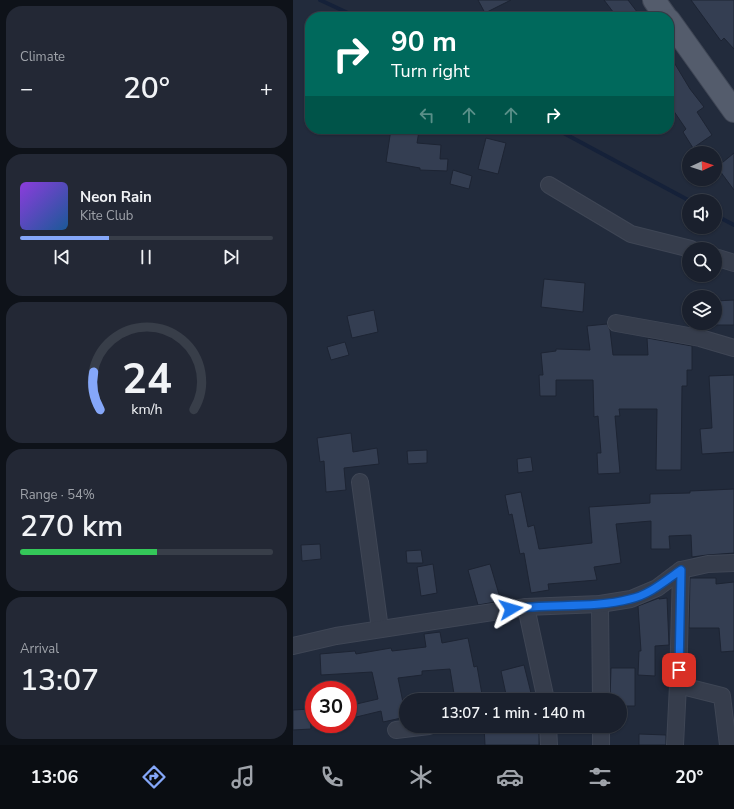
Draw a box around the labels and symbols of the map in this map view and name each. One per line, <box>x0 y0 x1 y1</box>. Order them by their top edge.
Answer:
north arrow <box>682 146 722 186</box>
position arrow <box>490 588 532 630</box>
pin <box>662 653 696 687</box>
speed limit sign: 30 <box>305 681 357 733</box>

